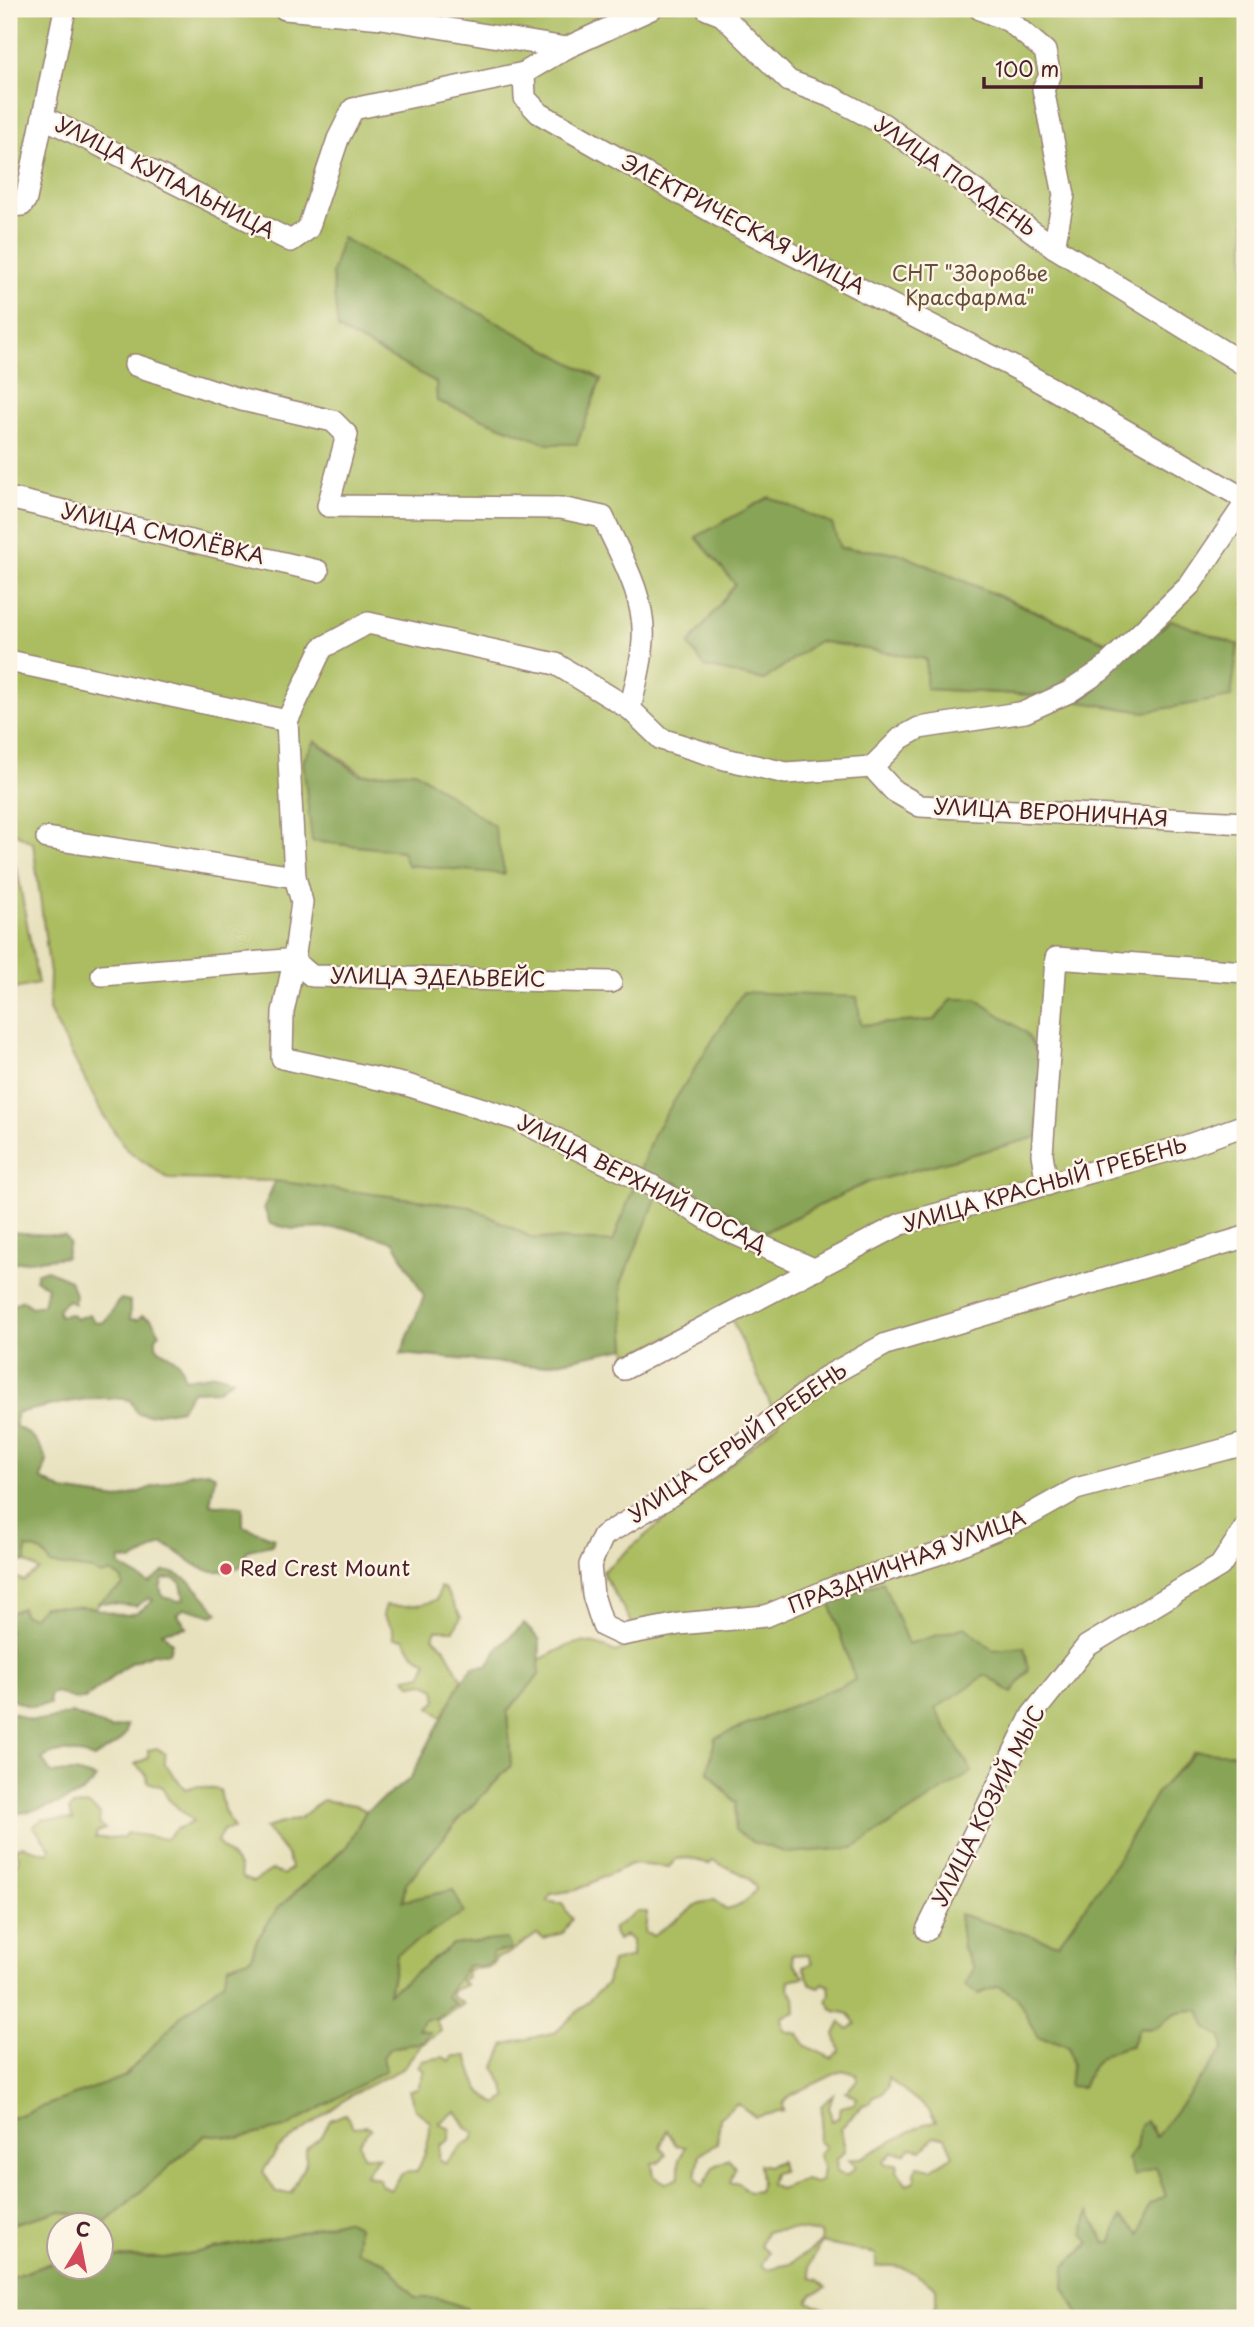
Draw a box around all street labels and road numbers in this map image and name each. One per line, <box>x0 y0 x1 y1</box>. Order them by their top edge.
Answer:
street label: УЛИЦА КУПАЛЬНИЦА <box>51 107 281 245</box>
street label: УЛИЦА ПОЛДЕНЬ <box>869 107 1044 243</box>
street label: ЭЛЕКТРИЧЕСКАЯ УЛИЦА <box>616 145 872 301</box>
street label: УЛИЦА СМОЛЁВКА <box>59 493 268 571</box>
street label: УЛИЦА ВЕРОНИЧНАЯ <box>933 789 1169 833</box>
street label: УЛИЦА ЭДЕЛЬВЕЙС <box>330 958 546 994</box>
street label: УЛИЦА ВЕРХНИЙ ПОСАД <box>513 1105 773 1259</box>
street label: УЛИЦА КРАСНЫЙ ГРЕБЕНЬ <box>899 1127 1190 1239</box>
street label: УЛИЦА СЕРЫЙ ГРЕБЕНЬ <box>621 1353 853 1529</box>
street label: ПРАЗДНИЧНАЯ УЛИЦА <box>783 1500 1030 1620</box>
street label: УЛИЦА КОЗИЙ МЫС <box>923 1699 1052 1911</box>

